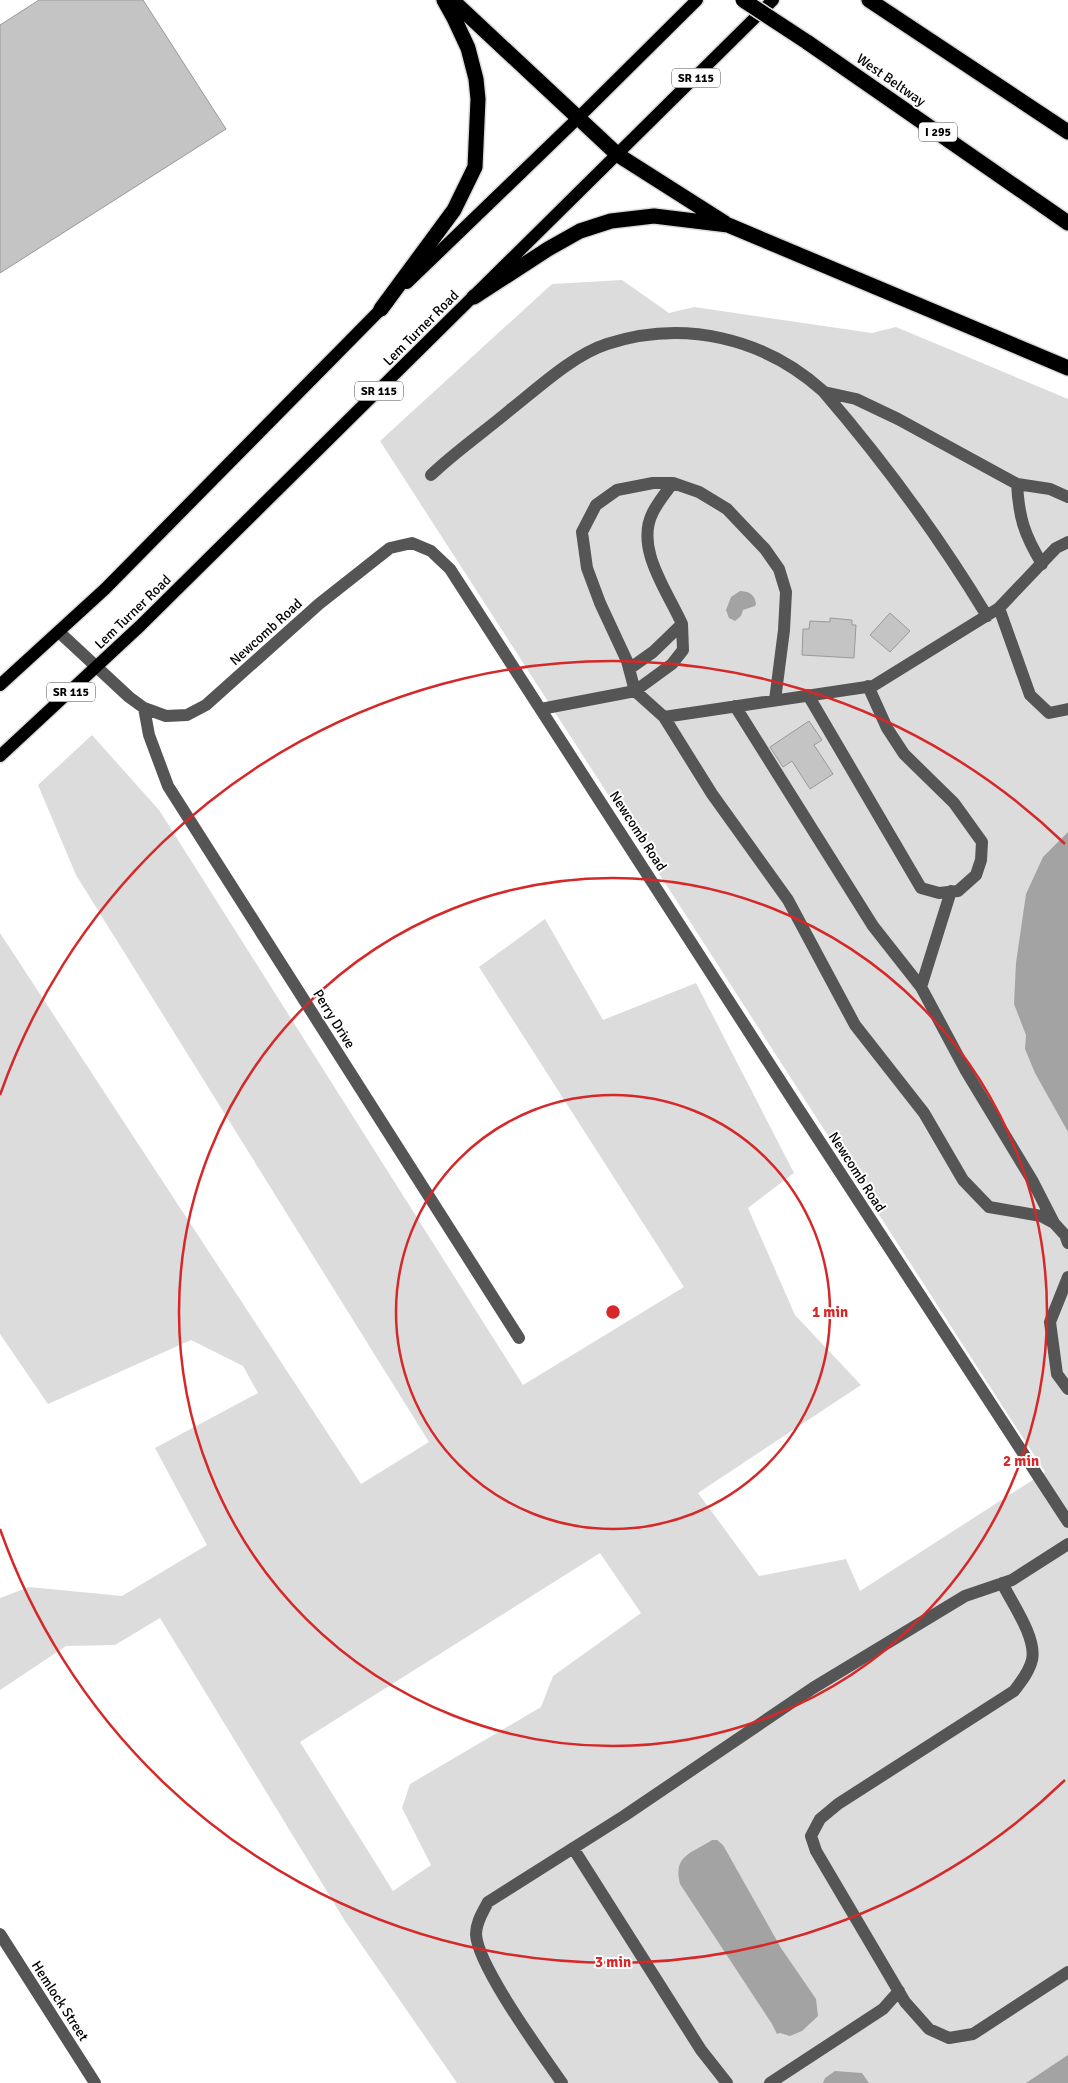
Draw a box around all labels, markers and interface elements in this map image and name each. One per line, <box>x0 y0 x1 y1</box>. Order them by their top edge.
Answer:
street label: West Beltway <box>853 50 929 110</box>
road number: SR 115 <box>672 68 720 88</box>
road number: I 295 <box>919 122 957 142</box>
street label: Lem Turner Road <box>380 287 462 369</box>
road number: SR 115 <box>355 382 403 401</box>
street label: Lem Turner Road <box>91 571 175 653</box>
street label: Newcomb Road <box>226 595 306 669</box>
road number: SR 115 <box>47 682 95 702</box>
street label: Newcomb Road <box>606 788 670 874</box>
street label: Perry Drive <box>309 986 359 1052</box>
street label: Newcomb Road <box>825 1129 889 1215</box>
centre of rings <box>604 1303 622 1321</box>
text: 1 min <box>812 1303 848 1321</box>
text: 2 min <box>1003 1452 1039 1470</box>
text: 3 min <box>595 1953 631 1971</box>
street label: Hemlock Street <box>28 1958 92 2044</box>

